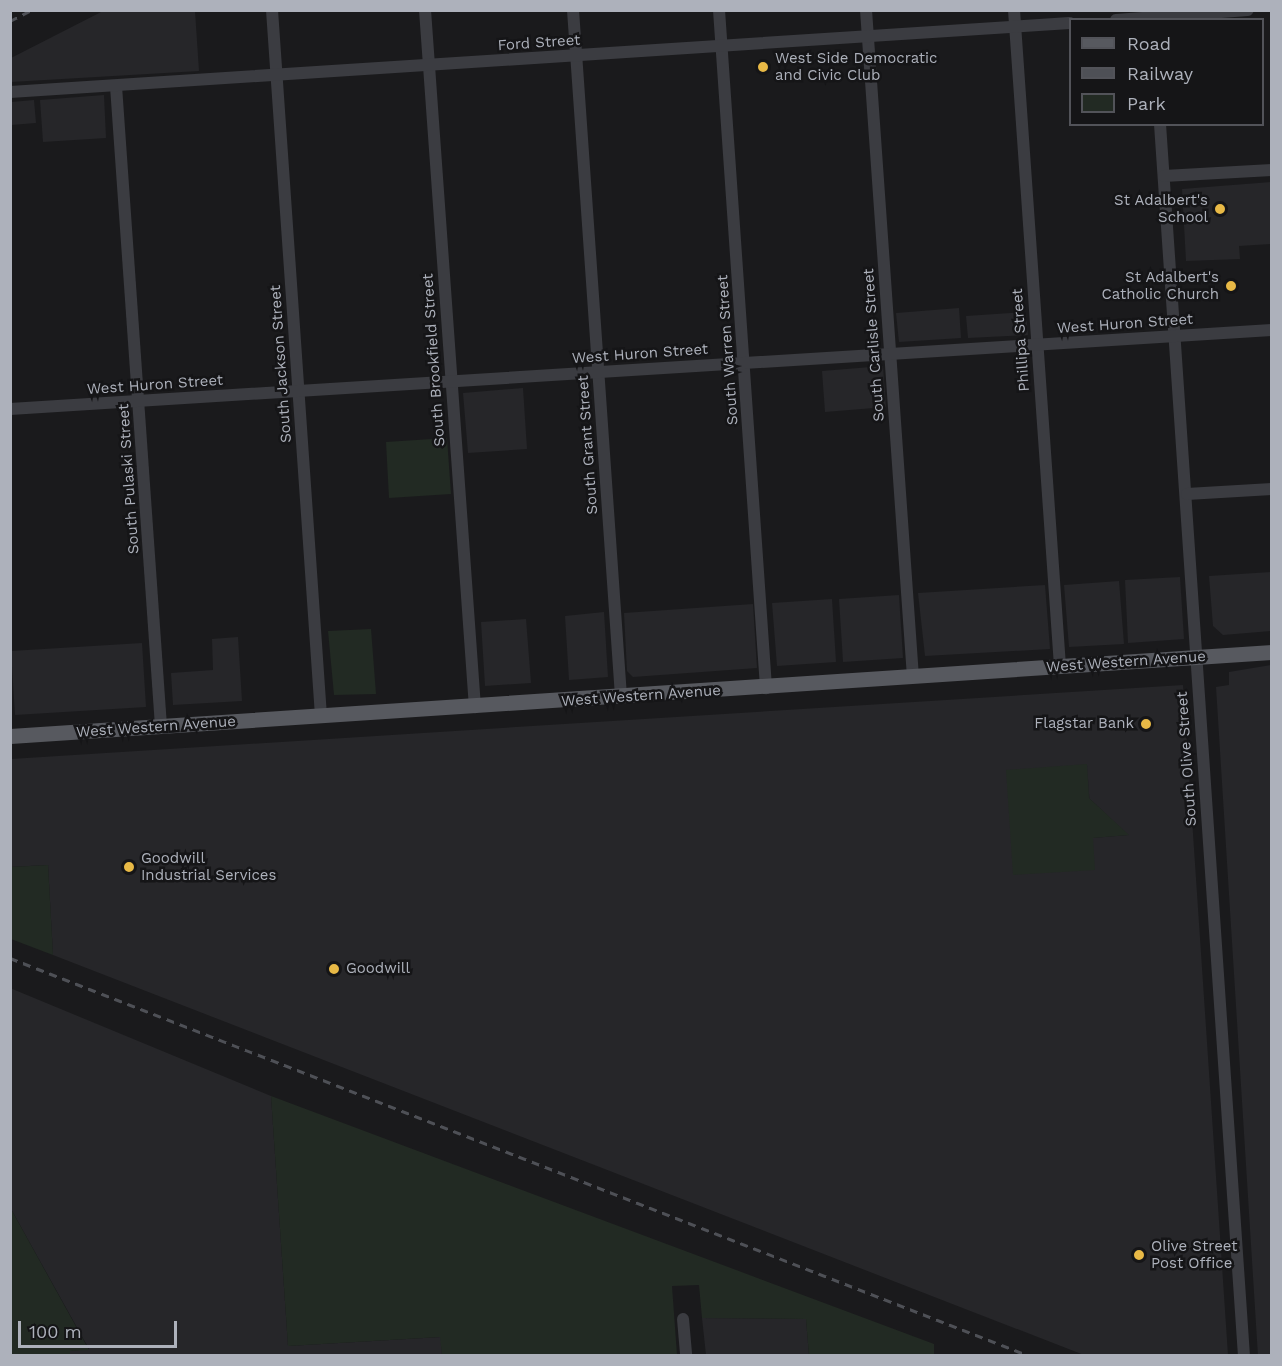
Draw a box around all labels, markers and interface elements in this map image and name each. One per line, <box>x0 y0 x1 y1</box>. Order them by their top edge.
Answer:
legend <box>1069 18 1264 126</box>
street label: Ford Street <box>497 31 581 55</box>
text: Road <box>1127 33 1171 54</box>
place label: West Side Democratic and Civic Club <box>775 49 938 84</box>
marker: West Side Democratic and Civic Club <box>756 60 770 74</box>
text: Railway <box>1127 63 1193 84</box>
text: Park <box>1127 93 1166 114</box>
place label: St Adalbert's School <box>1114 191 1208 226</box>
marker: St Adalbert's School <box>1213 202 1227 216</box>
street label: South Carlisle Street <box>860 268 888 422</box>
place label: St Adalbert's Catholic Church <box>1101 268 1219 303</box>
street label: South Brookfield Street <box>419 273 449 447</box>
street label: South Warren Street <box>714 274 742 426</box>
marker: St Adalbert's Catholic Church <box>1224 279 1238 293</box>
street label: South Jackson Street <box>266 284 296 444</box>
street label: Phillipa Street <box>1008 288 1034 392</box>
street label: West Huron Street <box>1056 310 1194 338</box>
street label: West Huron Street <box>571 340 709 368</box>
street label: West Huron Street <box>86 371 224 399</box>
street label: South Grant Street <box>574 375 602 515</box>
street label: South Pulaski Street <box>115 403 143 555</box>
street label: West Western Avenue <box>1045 647 1207 677</box>
street label: West Western Avenue <box>560 681 722 711</box>
street label: South Olive Street <box>1173 691 1201 827</box>
street label: West Western Avenue <box>75 712 237 742</box>
place label: Flagstar Bank <box>1034 715 1134 733</box>
marker: Flagstar Bank <box>1139 717 1153 731</box>
place label: Goodwill Industrial Services <box>141 849 277 884</box>
marker: Goodwill Industrial Services <box>122 860 136 874</box>
place label: Goodwill <box>346 960 410 978</box>
marker: Goodwill <box>327 962 341 976</box>
place label: Olive Street Post Office <box>1151 1237 1238 1272</box>
marker: Olive Street Post Office <box>1132 1248 1146 1262</box>
scale bar <box>21 1309 180 1347</box>
text: 100 m <box>29 1321 82 1342</box>

